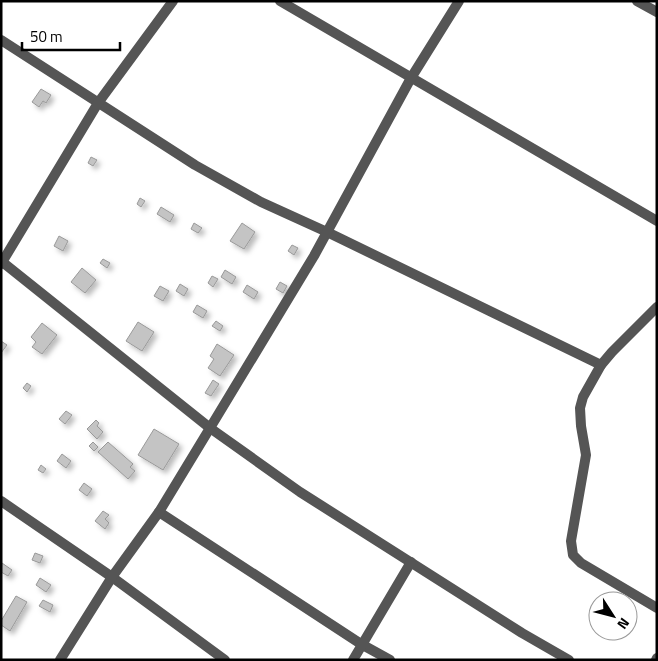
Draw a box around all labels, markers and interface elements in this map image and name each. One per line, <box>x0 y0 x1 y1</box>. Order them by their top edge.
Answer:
scale bar <box>22 20 120 52</box>
text: 50 m <box>30 25 63 48</box>
north arrow <box>588 591 638 641</box>
text: N <box>613 614 635 634</box>

